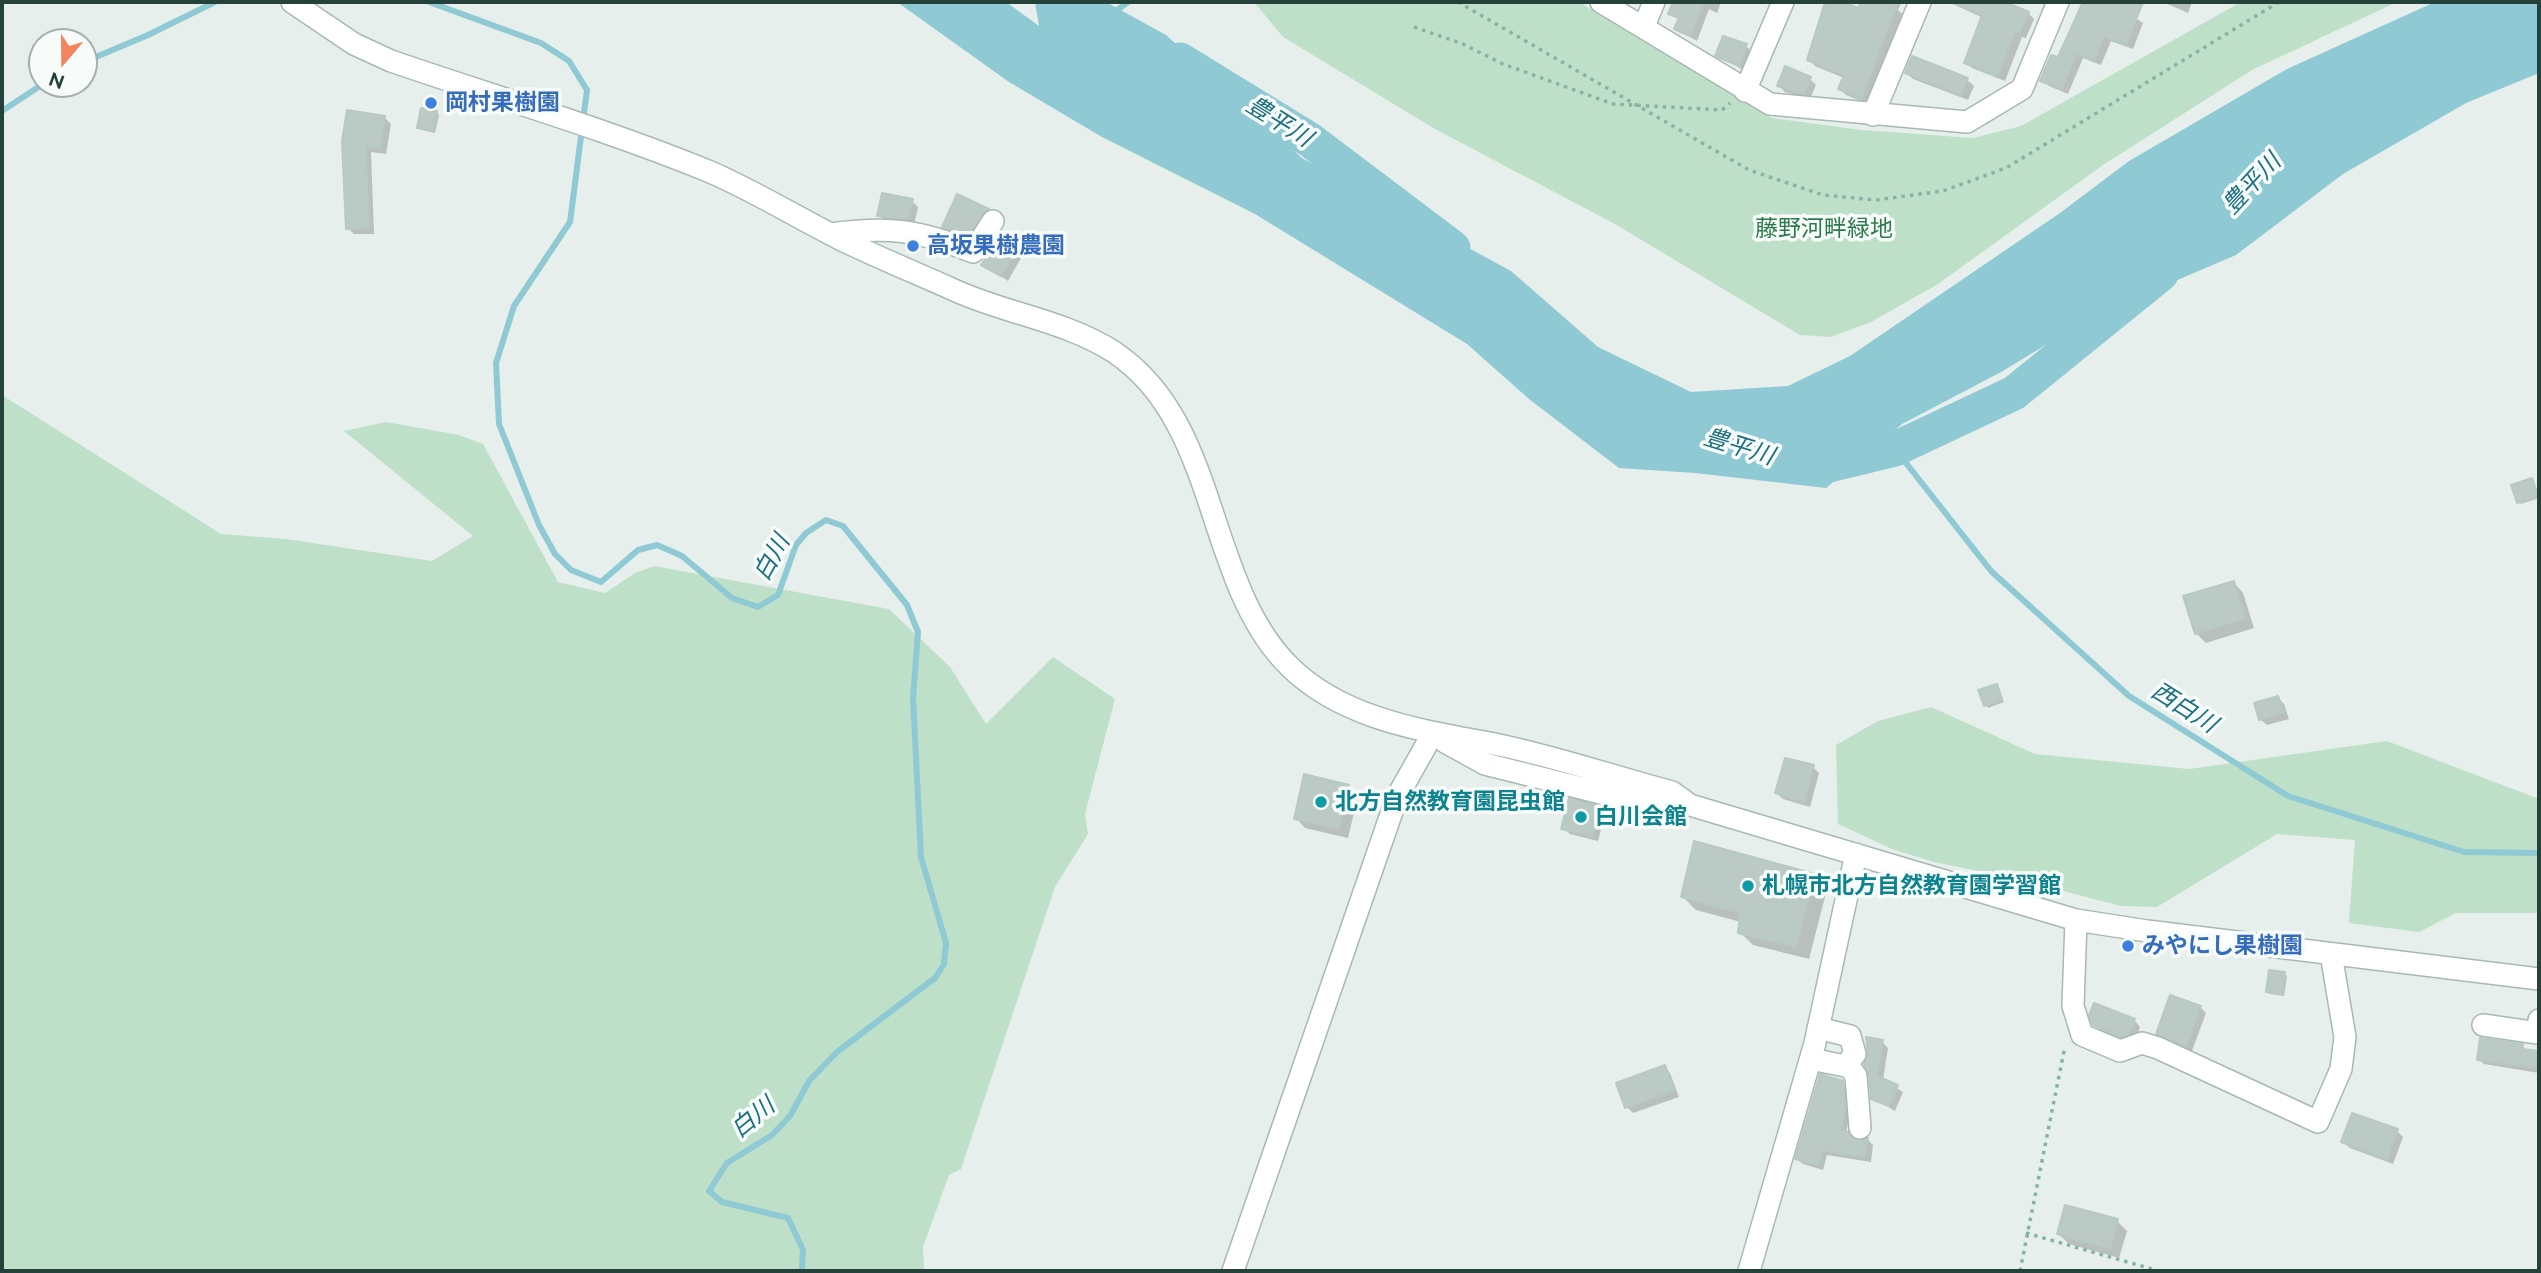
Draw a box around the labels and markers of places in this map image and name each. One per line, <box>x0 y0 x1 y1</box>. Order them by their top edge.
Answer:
place label: 岡村果樹園 <box>445 89 560 117</box>
marker: 岡村果樹園 <box>423 95 439 111</box>
place label: 高坂果樹農園 <box>927 232 1065 260</box>
marker: 高坂果樹農園 <box>905 238 921 254</box>
place label: 北方自然教育園昆虫館 <box>1335 788 1565 816</box>
marker: 北方自然教育園昆虫館 <box>1313 794 1329 810</box>
place label: 白川会館 <box>1595 803 1687 831</box>
marker: 白川会館 <box>1573 809 1589 825</box>
place label: 札幌市北方自然教育園学習館 <box>1762 872 2061 900</box>
marker: 札幌市北方自然教育園学習館 <box>1740 878 1756 894</box>
place label: みやにし果樹園 <box>2142 932 2303 960</box>
marker: みやにし果樹園 <box>2120 938 2136 954</box>

